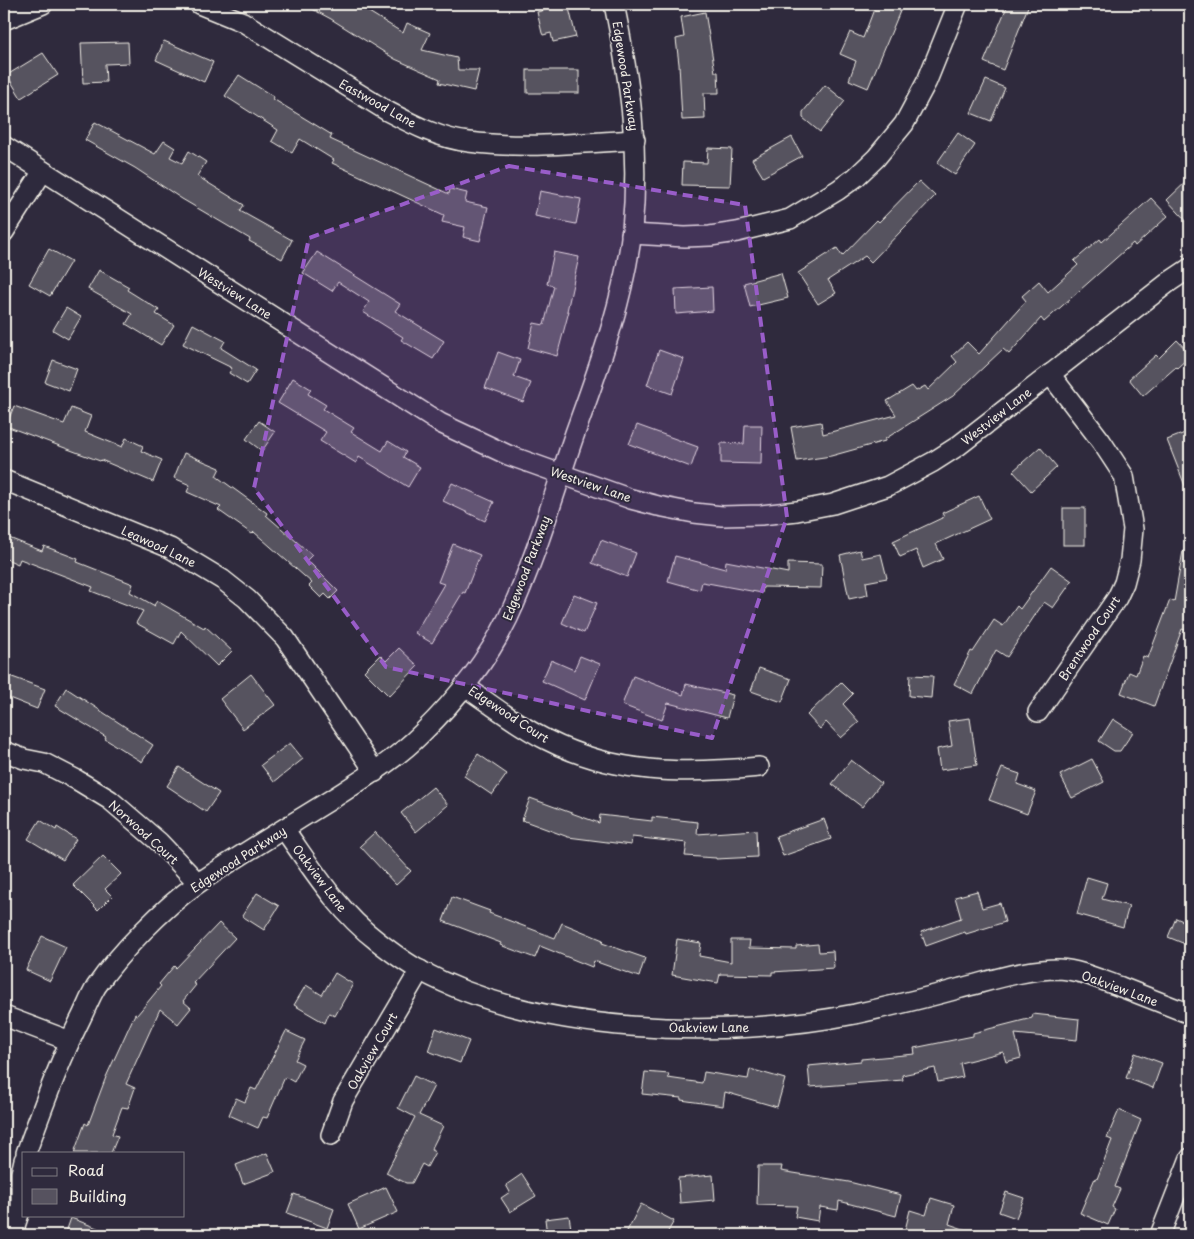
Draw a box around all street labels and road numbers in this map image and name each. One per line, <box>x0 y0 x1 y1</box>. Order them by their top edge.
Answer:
street label: Edgewood Parkway <box>608 20 644 132</box>
street label: Eastwood Lane <box>336 74 420 132</box>
street label: Westview Lane <box>194 263 276 323</box>
street label: Westview Lane <box>957 383 1035 449</box>
street label: Westview Lane <box>548 462 634 506</box>
street label: Edgewood Parkway <box>498 513 554 623</box>
street label: Leawood Lane <box>119 521 200 571</box>
street label: Brentwood Court <box>1054 592 1124 684</box>
street label: Edgewood Court <box>465 681 553 747</box>
street label: Norwood Court <box>105 796 183 868</box>
street label: Edgewood Parkway <box>187 821 289 897</box>
street label: Oakview Lane <box>289 840 352 916</box>
street label: Oakview Lane <box>1079 966 1161 1010</box>
street label: Oakview Court <box>343 1009 401 1093</box>
street label: Oakview Lane <box>669 1018 749 1036</box>

